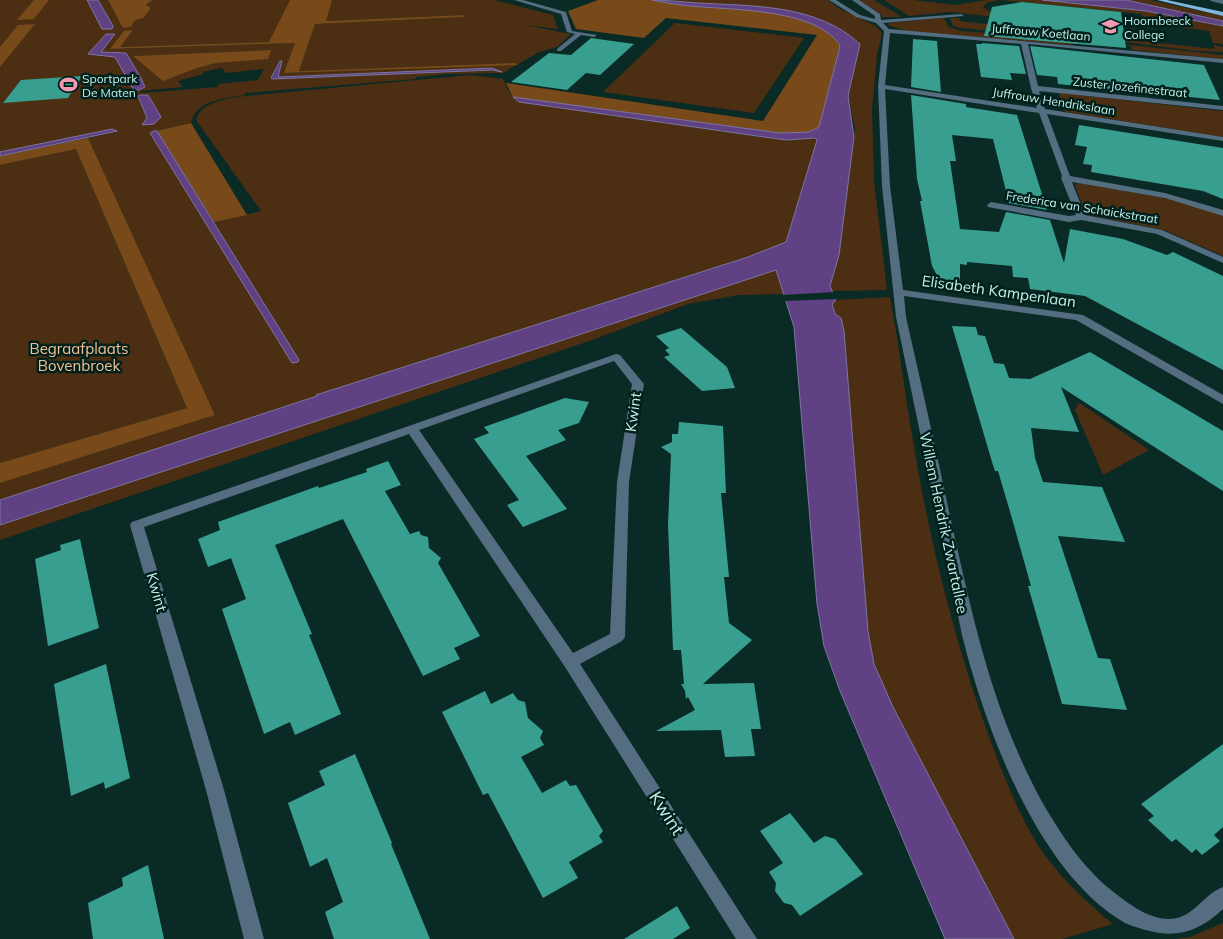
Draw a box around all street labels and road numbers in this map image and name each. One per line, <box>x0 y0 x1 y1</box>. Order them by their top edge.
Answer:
street label: Juffrouw Koetlaan <box>991 20 1091 44</box>
street label: Zuster Jozefinestraat <box>1072 74 1188 100</box>
street label: Juffrouw Hendrikslaan <box>992 84 1116 118</box>
street label: Frederica van Schaickstraat <box>1005 188 1159 226</box>
street label: Elisabeth Kampenlaan <box>921 271 1077 311</box>
street label: Kwint <box>621 391 645 433</box>
street label: Willem Hendrik Zwartallee <box>916 431 972 615</box>
street label: Kwint <box>142 570 172 614</box>
street label: Kwint <box>644 787 690 839</box>

